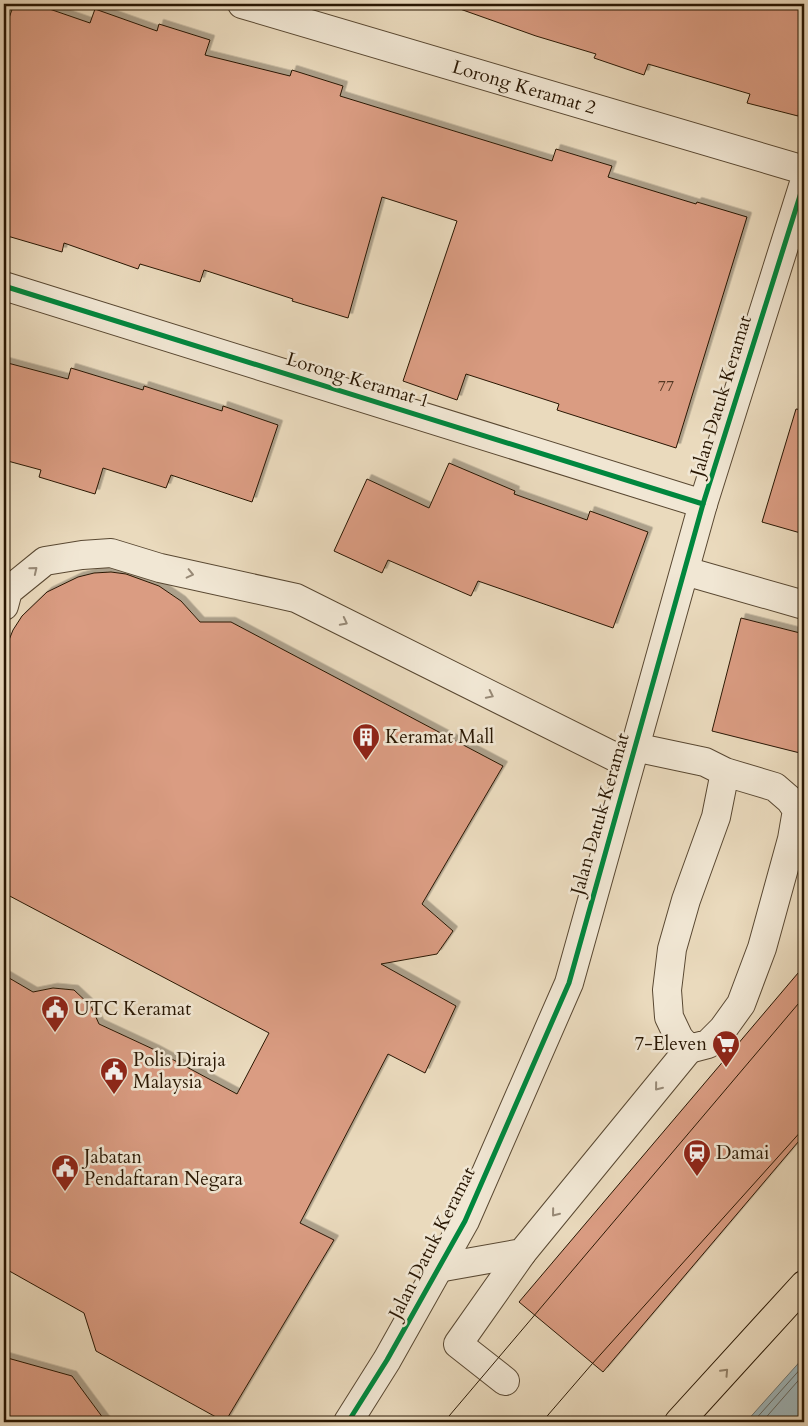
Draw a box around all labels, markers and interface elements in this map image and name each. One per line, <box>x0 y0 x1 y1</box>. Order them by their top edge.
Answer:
street label: Lorong Keramat 2 <box>449 54 599 121</box>
street label: Jalan Datuk Keramat <box>683 312 758 483</box>
street label: Lorong Keramat 1 <box>283 346 433 414</box>
house number: 77 <box>658 375 674 397</box>
one-way arrow <box>28 568 37 576</box>
one-way arrow <box>186 569 195 579</box>
one-way arrow <box>339 616 348 626</box>
one-way arrow <box>485 689 494 699</box>
building icon: Keramat Mall <box>351 722 381 761</box>
place label: Keramat Mall <box>385 724 494 750</box>
street label: Jalan Datuk Keramat <box>564 730 636 901</box>
public building icon: UTC Keramat <box>40 994 70 1033</box>
place label: UTC Keramat <box>74 996 191 1022</box>
supermarket icon: 7-Eleven <box>711 1029 741 1068</box>
place label: 7-Eleven <box>635 1031 707 1057</box>
place label: Polis Diraja Malaysia <box>133 1047 226 1095</box>
public building icon: Polis Diraja Malaysia <box>99 1056 129 1095</box>
one-way arrow <box>654 1081 663 1090</box>
station icon: Damai <box>682 1138 712 1177</box>
place label: Damai <box>716 1140 769 1166</box>
place label: Jabatan Pendaftaran Negara <box>81 1144 243 1192</box>
public building icon: Jabatan Pendaftaran Negara <box>50 1153 80 1192</box>
street label: Jalan Datuk Keramat <box>381 1163 482 1326</box>
one-way arrow <box>552 1207 561 1216</box>
one-way arrow <box>719 1369 728 1378</box>

